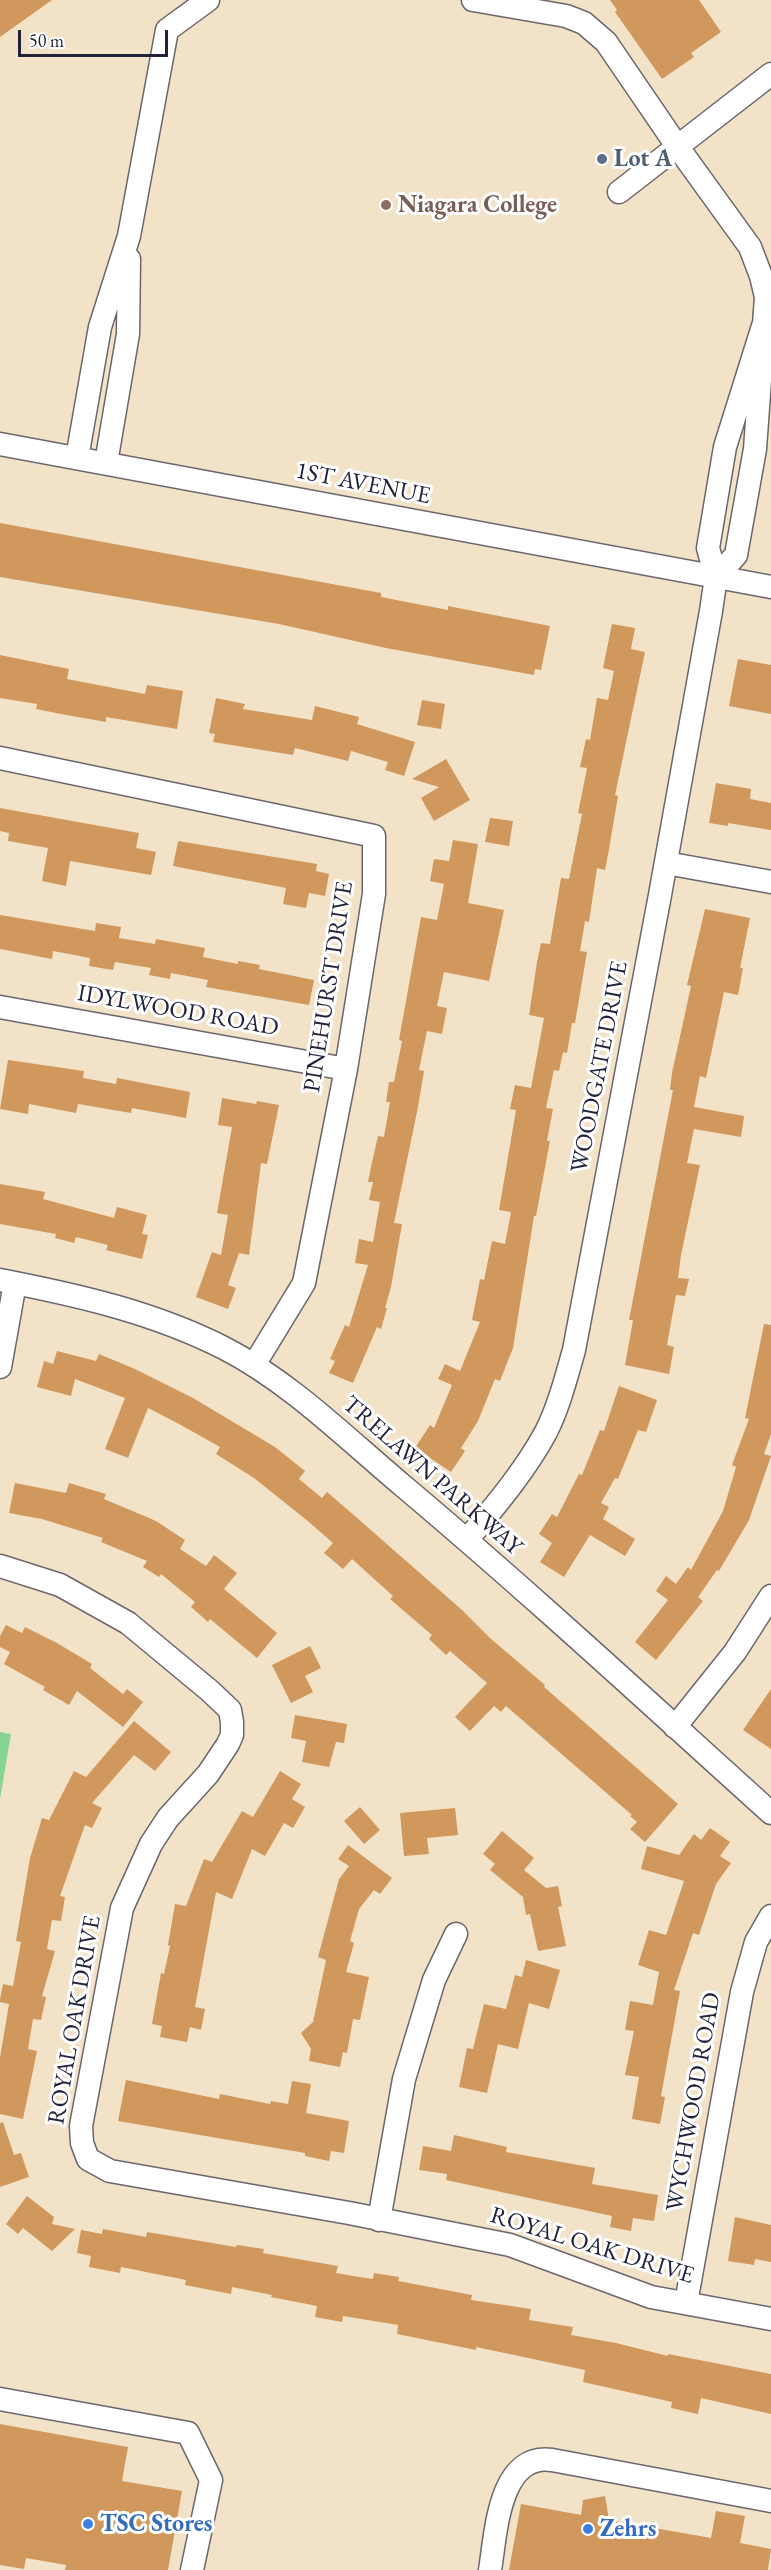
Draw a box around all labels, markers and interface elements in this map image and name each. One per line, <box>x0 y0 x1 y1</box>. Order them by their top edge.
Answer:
scale bar <box>21 18 171 56</box>
text: 50 m <box>29 29 64 52</box>
place label: Lot A <box>614 145 672 173</box>
marker: Lot A <box>595 152 609 166</box>
place label: Niagara College <box>398 191 557 219</box>
marker: Niagara College <box>379 198 393 212</box>
street label: 1ST AVENUE <box>293 457 433 511</box>
street label: PINEHURST DRIVE <box>298 879 360 1095</box>
street label: WOODGATE DRIVE <box>565 959 635 1175</box>
street label: IDYLWOOD ROAD <box>75 979 281 1043</box>
street label: TRELAWN PARKWAY <box>336 1390 528 1562</box>
street label: ROYAL OAK DRIVE <box>42 1913 108 2127</box>
street label: WYCHWOOD ROAD <box>661 1990 727 2214</box>
street label: ROYAL OAK DRIVE <box>487 2201 697 2291</box>
place label: TSC Stores <box>100 2510 212 2538</box>
place label: Zehrs <box>600 2515 656 2543</box>
marker: TSC Stores <box>81 2517 95 2531</box>
marker: Zehrs <box>581 2522 595 2536</box>

